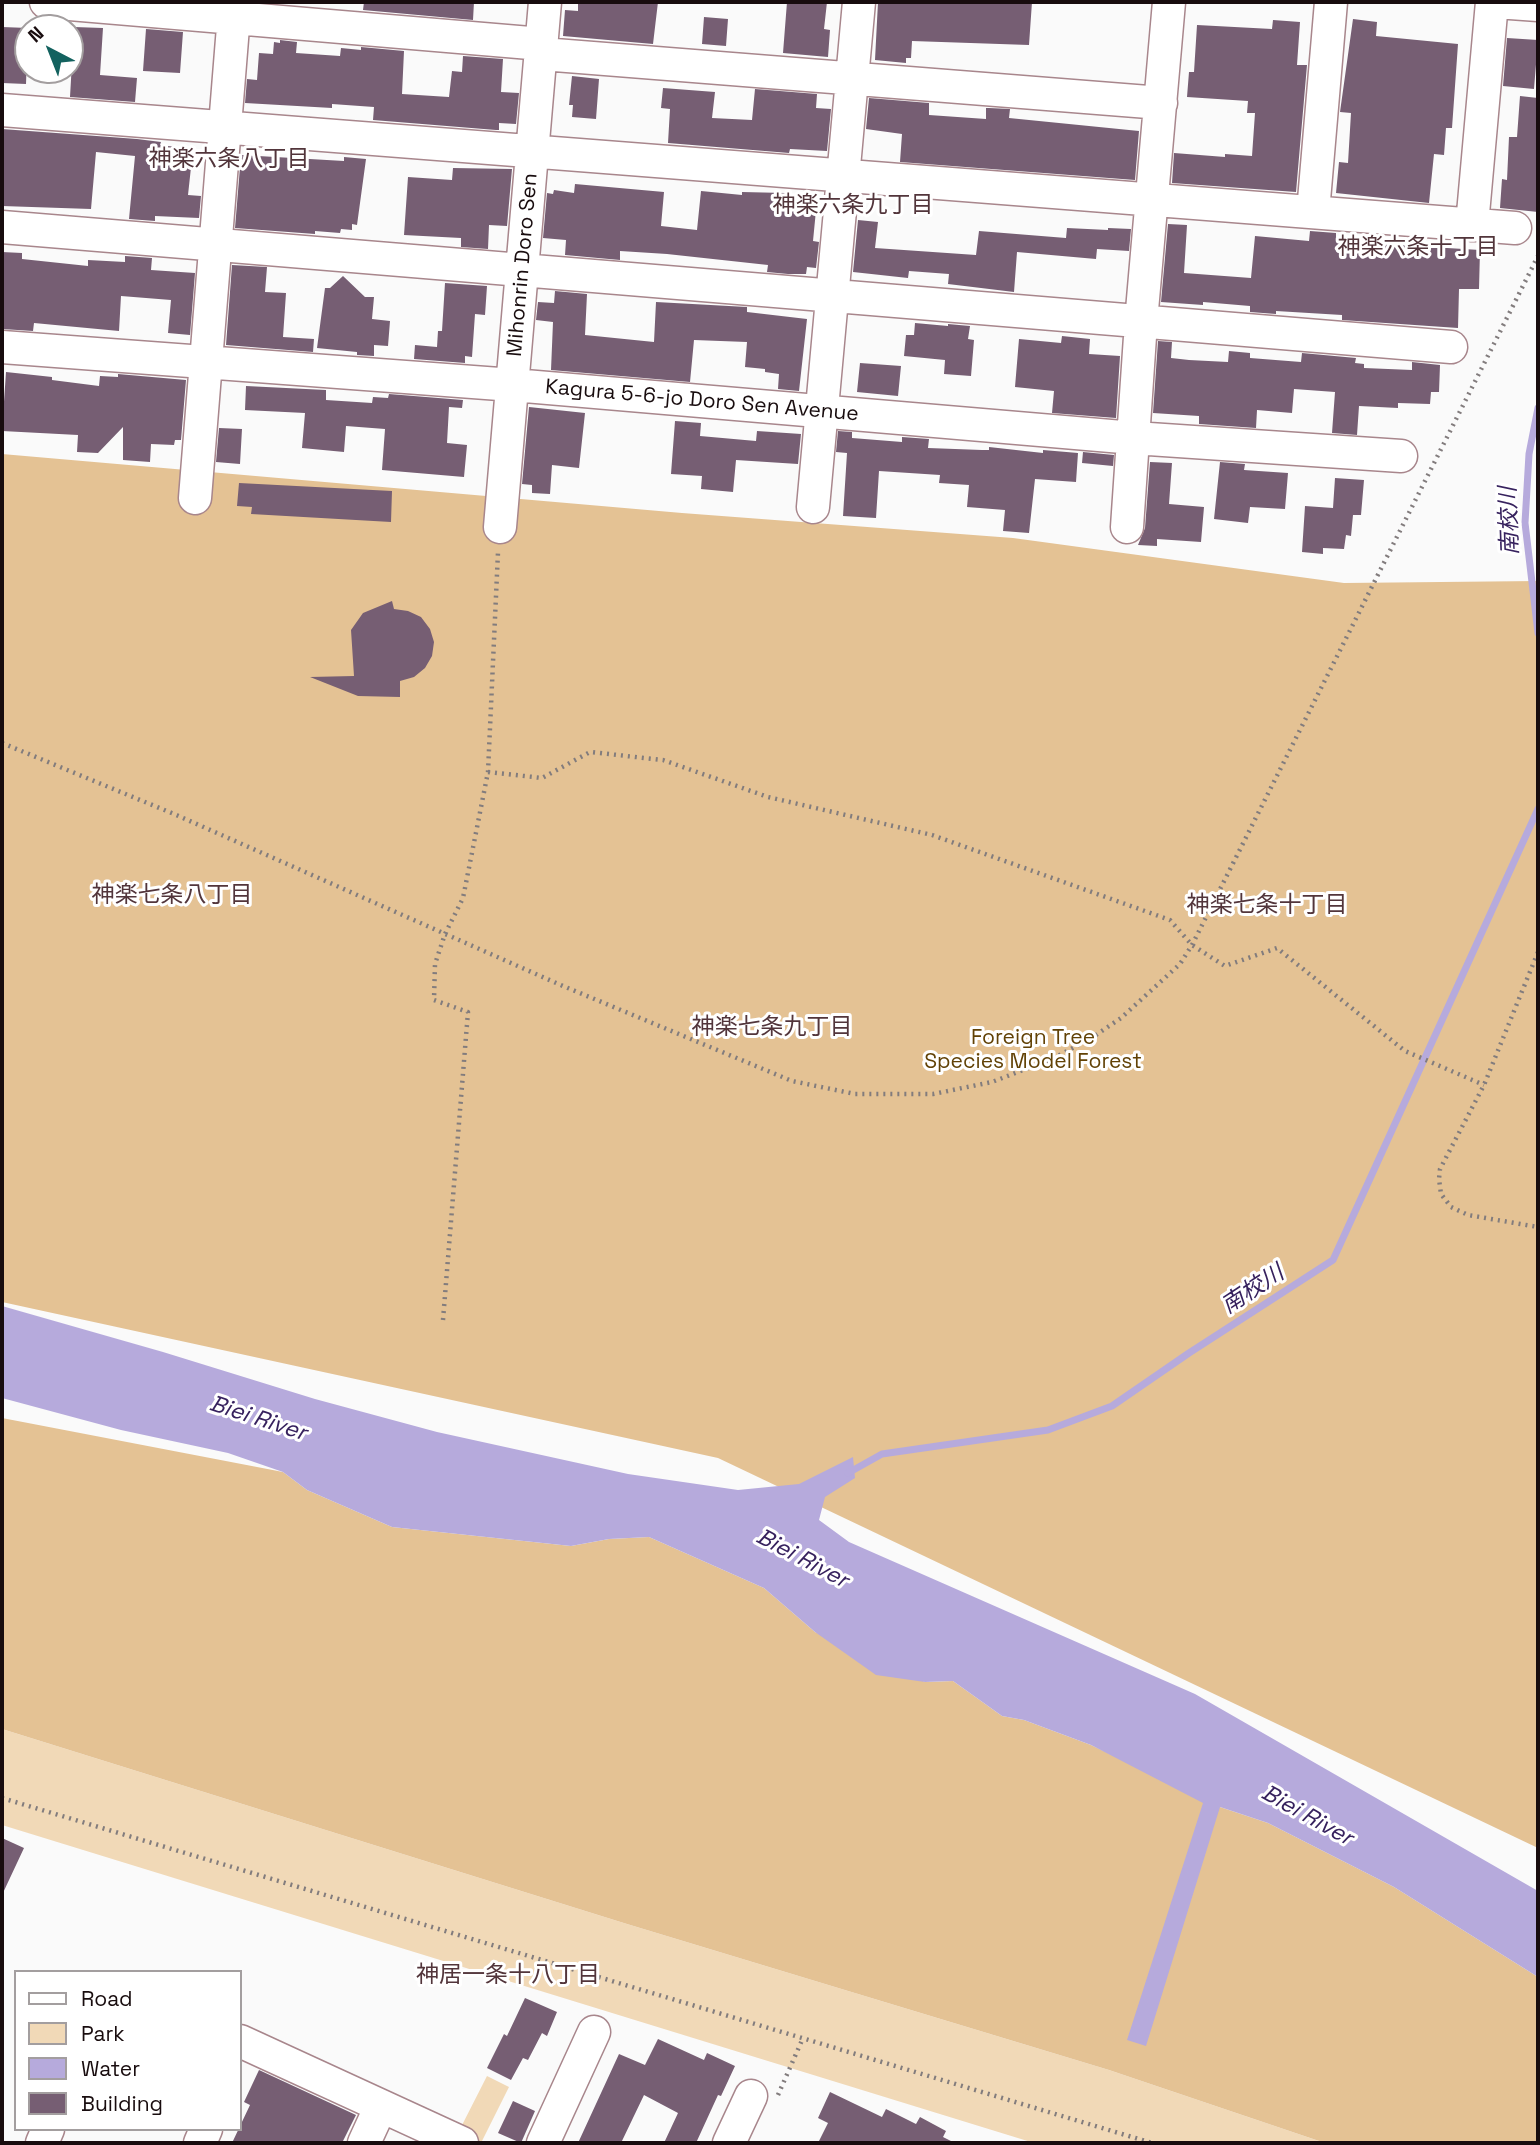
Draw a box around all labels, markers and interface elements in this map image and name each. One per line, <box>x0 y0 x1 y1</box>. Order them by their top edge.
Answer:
north arrow <box>14 14 84 84</box>
text: N <box>23 21 49 48</box>
district label: 神楽六条八丁目 <box>149 146 309 174</box>
street label: Mihonrin Doro Sen <box>502 172 544 358</box>
district label: 神楽六条九丁目 <box>773 192 933 220</box>
district label: 神楽六条十丁目 <box>1338 234 1498 262</box>
street label: Kagura 5-6-jo Doro Sen Avenue <box>544 375 860 427</box>
water label: 南校川 <box>1495 486 1525 556</box>
district label: 神楽七条八丁目 <box>92 882 252 910</box>
district label: 神楽七条十丁目 <box>1187 892 1347 920</box>
district label: 神楽七条九丁目 <box>692 1014 852 1042</box>
park label: Foreign Tree Species Model Forest <box>924 1025 1142 1075</box>
water label: 南校川 <box>1217 1260 1289 1320</box>
water label: Biei River <box>206 1390 310 1448</box>
water label: Biei River <box>751 1523 853 1595</box>
water label: Biei River <box>1256 1780 1358 1852</box>
district label: 神居一条十八丁目 <box>416 1962 600 1990</box>
legend <box>14 1970 242 2131</box>
text: Road <box>81 1985 133 2012</box>
text: Park <box>81 2020 125 2047</box>
text: Water <box>81 2055 140 2082</box>
text: Building <box>81 2090 163 2117</box>

